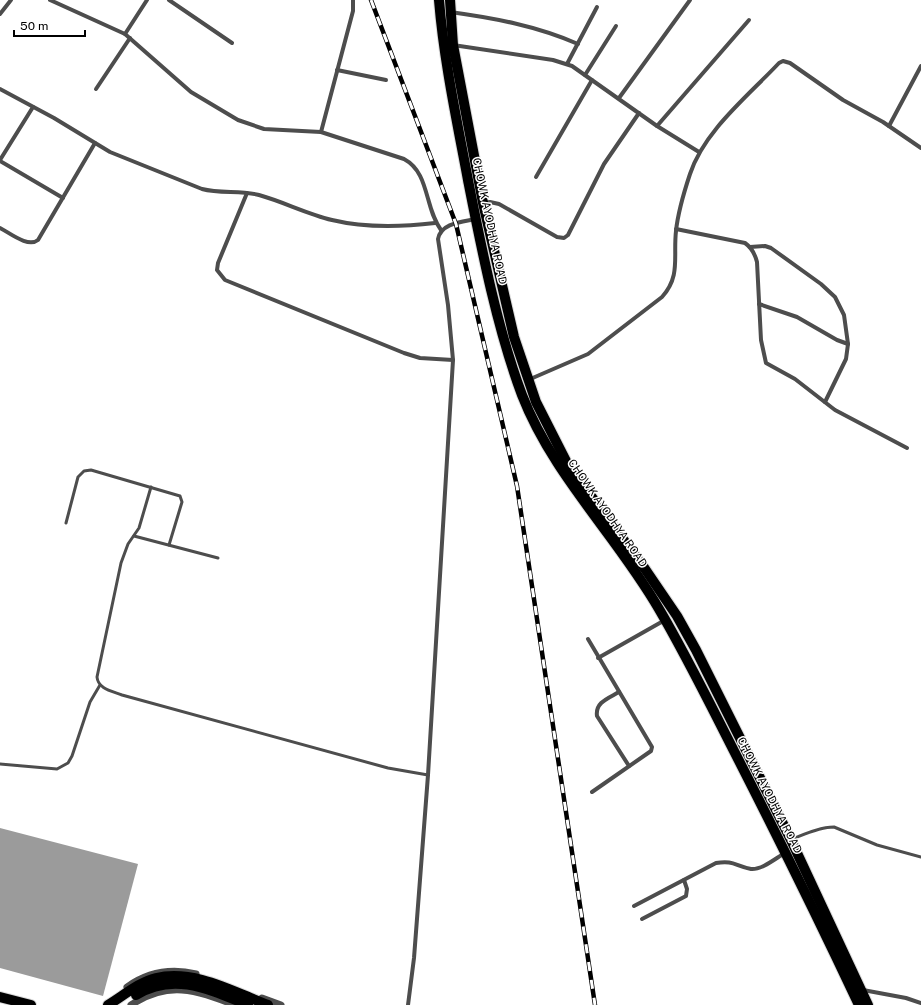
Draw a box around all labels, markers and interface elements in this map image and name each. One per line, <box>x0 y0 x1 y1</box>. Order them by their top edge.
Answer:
scale bar <box>14 12 85 38</box>
text: 50 m <box>20 19 48 33</box>
street label: CHOWK AYODHYA ROAD <box>471 157 509 286</box>
street label: CHOWK AYODHYA ROAD <box>566 457 650 570</box>
street label: CHOWK AYODHYA ROAD <box>735 735 805 855</box>

